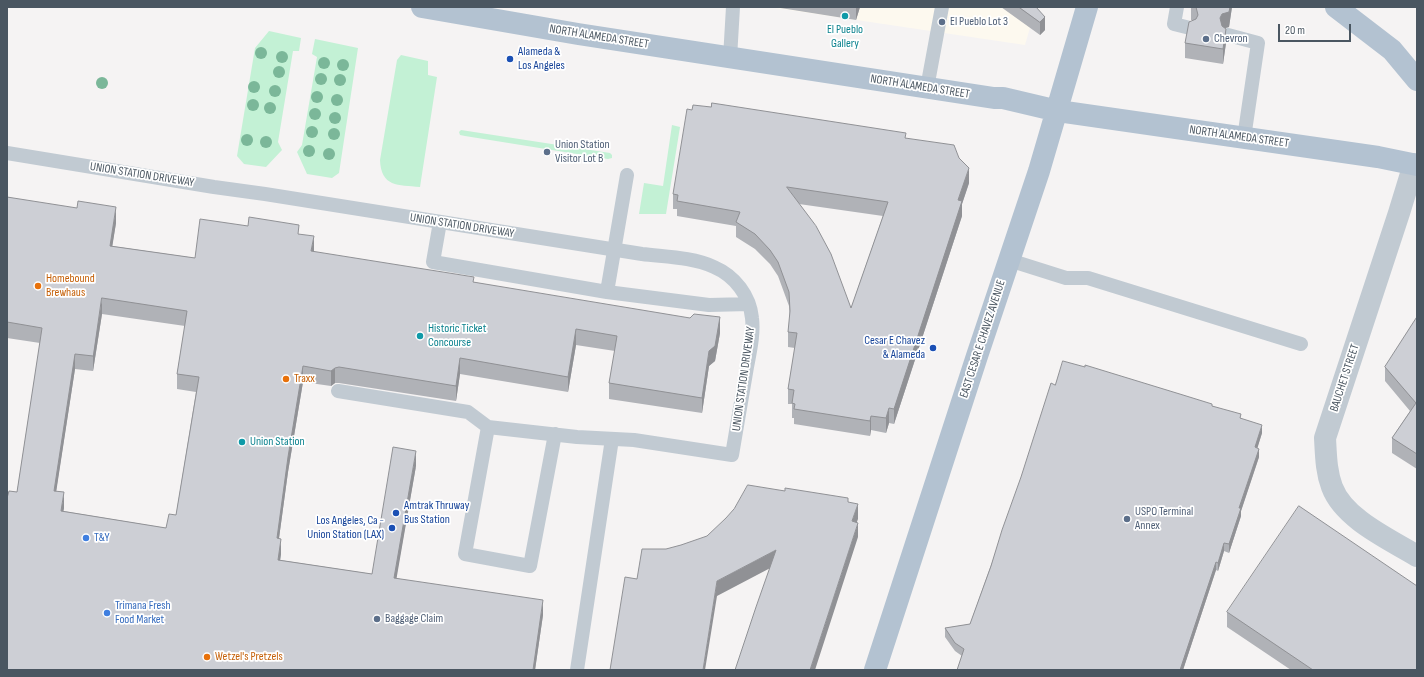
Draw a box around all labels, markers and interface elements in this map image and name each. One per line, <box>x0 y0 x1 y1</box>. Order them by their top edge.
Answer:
marker: El Pueblo Gallery <box>840 11 850 21</box>
place label: El Pueblo Lot 3 <box>950 15 1008 29</box>
scale bar <box>1280 16 1353 42</box>
marker: El Pueblo Lot 3 <box>937 17 947 27</box>
street label: NORTH ALAMEDA STREET <box>548 22 650 52</box>
place label: El Pueblo Gallery <box>827 23 863 51</box>
text: 20 m <box>1285 23 1305 38</box>
place label: Chevron <box>1214 32 1248 46</box>
marker: Chevron <box>1201 34 1211 44</box>
place label: Alameda & Los Angeles <box>518 45 565 73</box>
marker: Alameda & Los Angeles <box>505 54 515 64</box>
street label: NORTH ALAMEDA STREET <box>869 72 971 102</box>
street label: NORTH ALAMEDA STREET <box>1188 123 1290 151</box>
place label: Union Station Visitor Lot B <box>555 138 610 166</box>
marker: Union Station Visitor Lot B <box>542 147 552 157</box>
street label: UNION STATION DRIVEWAY <box>89 160 195 190</box>
street label: UNION STATION DRIVEWAY <box>409 211 515 241</box>
place label: Homebound Brewhaus <box>46 272 95 300</box>
street label: EAST CESAR E CHAVEZ AVENUE <box>957 278 1009 400</box>
marker: Homebound Brewhaus <box>33 281 43 291</box>
place label: Historic Ticket Concourse <box>428 322 486 350</box>
street label: UNION STATION DRIVEWAY <box>730 326 758 432</box>
marker: Historic Ticket Concourse <box>415 331 425 341</box>
place label: Cesar E Chavez & Alameda <box>864 334 925 362</box>
street label: BAUCHET STREET <box>1327 342 1363 414</box>
marker: Cesar E Chavez & Alameda <box>928 343 938 353</box>
place label: Traxx <box>294 372 315 386</box>
marker: Traxx <box>281 374 291 384</box>
place label: Union Station <box>250 435 305 449</box>
marker: Union Station <box>237 437 247 447</box>
place label: Amtrak Thruway Bus Station <box>404 499 469 527</box>
place label: USPO Terminal Annex <box>1135 505 1193 533</box>
marker: Amtrak Thruway Bus Station <box>391 508 401 518</box>
place label: Los Angeles, Ca - Union Station (LAX) <box>307 514 384 542</box>
marker: USPO Terminal Annex <box>1122 514 1132 524</box>
marker: Los Angeles, Ca - Union Station (LAX) <box>387 523 397 533</box>
place label: T&Y <box>94 531 110 545</box>
marker: T&Y <box>81 533 91 543</box>
place label: Trimana Fresh Food Market <box>115 599 171 627</box>
marker: Trimana Fresh Food Market <box>102 608 112 618</box>
place label: Baggage Claim <box>385 612 443 626</box>
marker: Baggage Claim <box>372 614 382 624</box>
place label: Wetzel's Pretzels <box>215 650 283 664</box>
marker: Wetzel's Pretzels <box>202 652 212 662</box>

